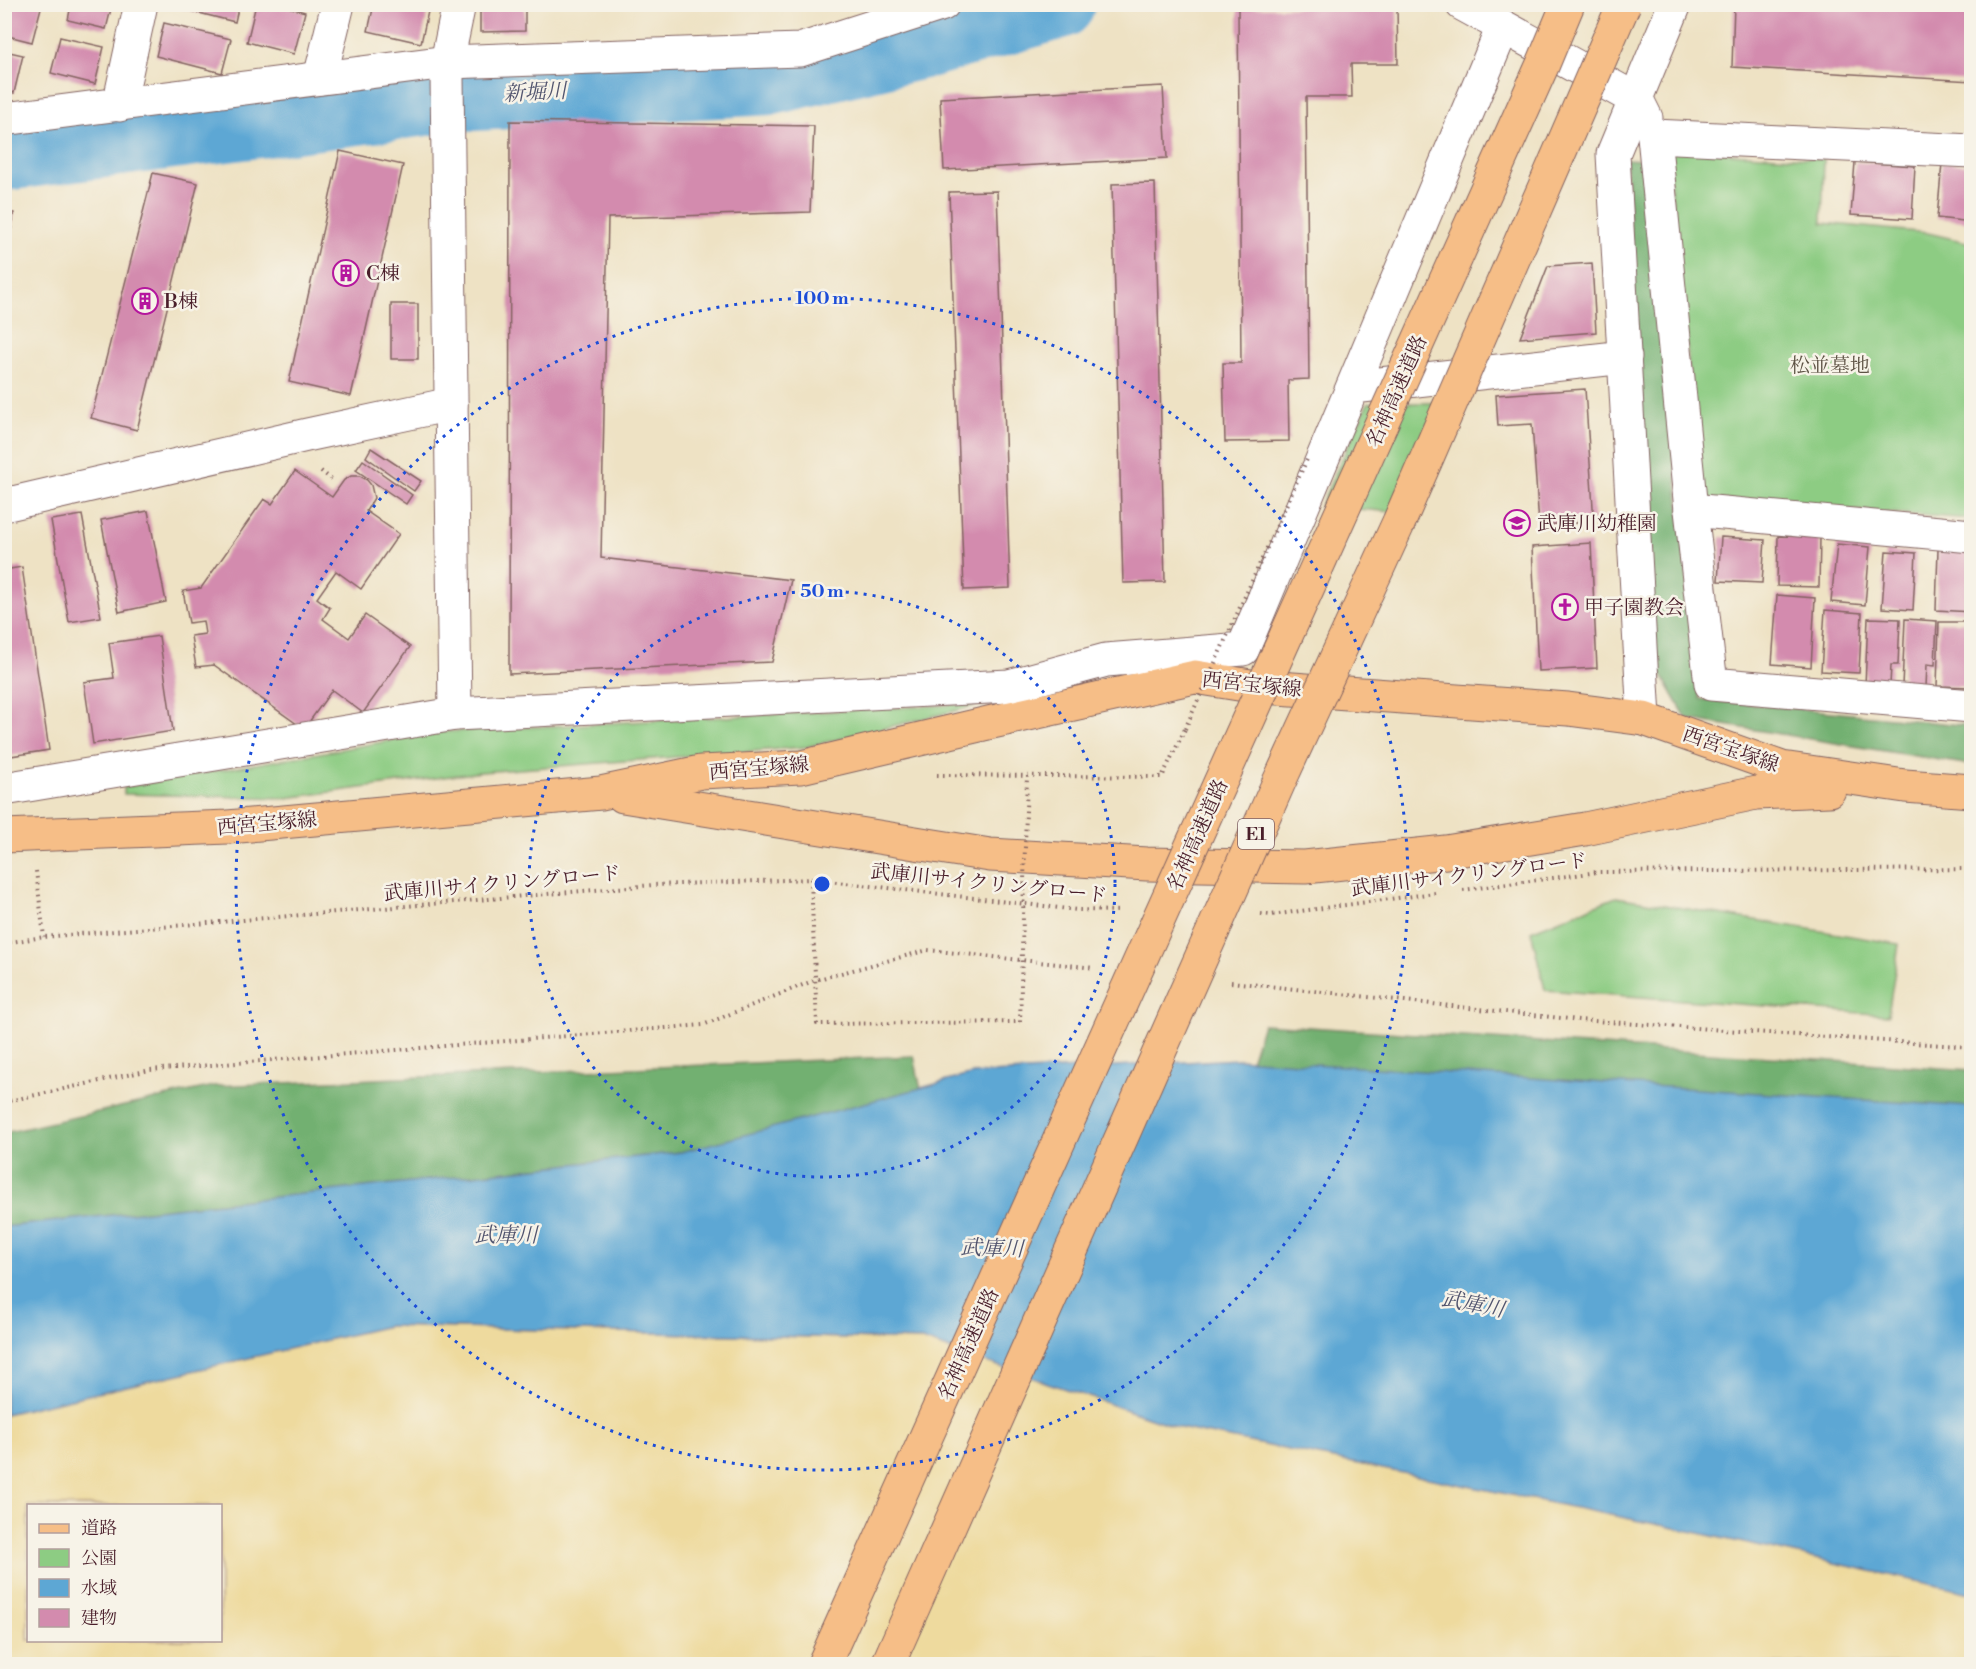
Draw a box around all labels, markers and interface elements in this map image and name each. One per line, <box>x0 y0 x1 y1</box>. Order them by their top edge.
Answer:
water label: 新堀川 <box>503 78 569 108</box>
building icon: C棟 <box>331 258 361 288</box>
place label: C棟 <box>366 262 400 287</box>
building icon: B棟 <box>130 286 160 316</box>
text: 100 m <box>795 287 849 310</box>
place label: B棟 <box>163 290 198 315</box>
street label: 名神高速道路 <box>1362 332 1433 452</box>
park label: 松並墓地 <box>1790 354 1870 379</box>
school or university icon: 武庫川幼稚園 <box>1502 508 1532 538</box>
place label: 武庫川幼稚園 <box>1537 512 1657 537</box>
text: 50 m <box>800 580 844 603</box>
church icon: 甲子園教会 <box>1550 592 1580 622</box>
place label: 甲子園教会 <box>1584 596 1684 621</box>
street label: 西宮宝塚線 <box>1201 668 1303 703</box>
street label: 西宮宝塚線 <box>1679 722 1782 779</box>
street label: 西宮宝塚線 <box>708 753 810 786</box>
street label: 名神高速道路 <box>1163 776 1234 896</box>
street label: 西宮宝塚線 <box>216 808 318 841</box>
road number: E1 <box>1238 819 1274 849</box>
street label: 武庫川サイクリングロード <box>1350 849 1589 902</box>
street label: 武庫川サイクリングロード <box>869 860 1108 909</box>
street label: 武庫川サイクリングロード <box>383 862 622 907</box>
centre of rings <box>812 874 832 894</box>
water label: 武庫川 <box>475 1223 539 1249</box>
water label: 武庫川 <box>960 1235 1026 1263</box>
street label: 名神高速道路 <box>934 1285 1005 1405</box>
water label: 武庫川 <box>1439 1286 1508 1324</box>
legend <box>27 1504 222 1642</box>
text: 道路 <box>81 1517 117 1540</box>
text: 公園 <box>81 1547 117 1570</box>
text: 水域 <box>81 1577 117 1600</box>
text: 建物 <box>81 1607 117 1630</box>

